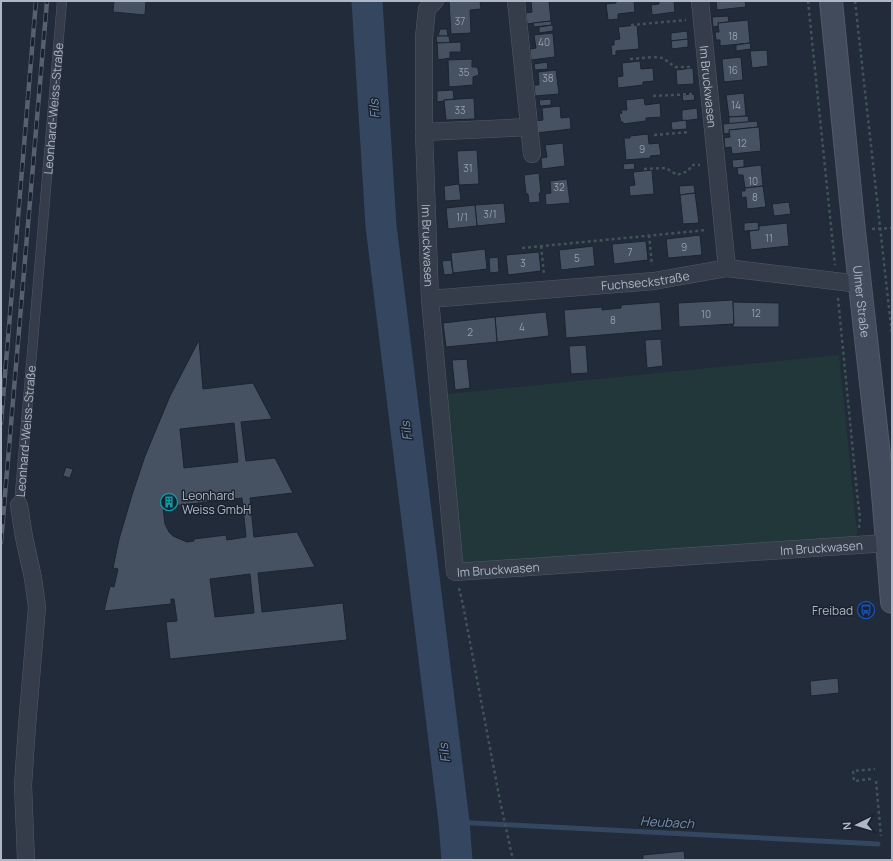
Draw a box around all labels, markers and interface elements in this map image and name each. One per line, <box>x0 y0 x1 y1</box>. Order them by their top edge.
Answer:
house number: 37 <box>455 14 465 28</box>
house number: 18 <box>728 29 738 43</box>
house number: 40 <box>538 35 550 49</box>
street label: Leonhard-Weiss-Straße <box>39 42 67 175</box>
street label: Im Bruckwasen <box>696 45 721 129</box>
house number: 16 <box>728 63 738 77</box>
house number: 35 <box>458 65 470 79</box>
house number: 38 <box>542 71 554 85</box>
water label: Fils <box>364 98 384 119</box>
house number: 14 <box>731 98 741 112</box>
house number: 33 <box>454 103 466 117</box>
house number: 12 <box>737 136 747 150</box>
house number: 9 <box>639 142 645 156</box>
house number: 31 <box>463 161 473 175</box>
house number: 10 <box>748 174 758 188</box>
house number: 32 <box>553 180 565 194</box>
house number: 8 <box>752 190 758 204</box>
street label: Im Bruckwasen <box>418 204 438 287</box>
house number: 3/1 <box>483 207 497 221</box>
house number: 1/1 <box>456 210 468 224</box>
house number: 11 <box>765 231 773 245</box>
house number: 9 <box>681 240 687 254</box>
house number: 7 <box>627 245 633 259</box>
house number: 5 <box>574 251 580 265</box>
house number: 3 <box>520 256 526 270</box>
street label: Ulmer Straße <box>849 265 874 338</box>
street label: Fuchseckstraße <box>600 266 691 294</box>
house number: 12 <box>751 306 761 320</box>
house number: 10 <box>701 307 711 321</box>
house number: 8 <box>610 313 616 327</box>
house number: 4 <box>519 320 525 334</box>
house number: 2 <box>467 325 473 339</box>
street label: Leonhard-Weiss-Straße <box>11 365 39 498</box>
water label: Fils <box>396 419 416 442</box>
place label: Leonhard Weiss GmbH <box>182 487 251 518</box>
building icon: Leonhard Weiss GmbH <box>159 492 179 512</box>
street label: Im Bruckwasen <box>780 536 863 559</box>
street label: Im Bruckwasen <box>456 558 540 580</box>
bus stop icon: Freibad <box>856 600 876 620</box>
place label: Freibad <box>812 602 853 619</box>
water label: Fils <box>434 741 454 764</box>
north arrow <box>837 805 877 845</box>
water label: Heubach <box>640 812 696 832</box>
text: N <box>839 821 854 831</box>

